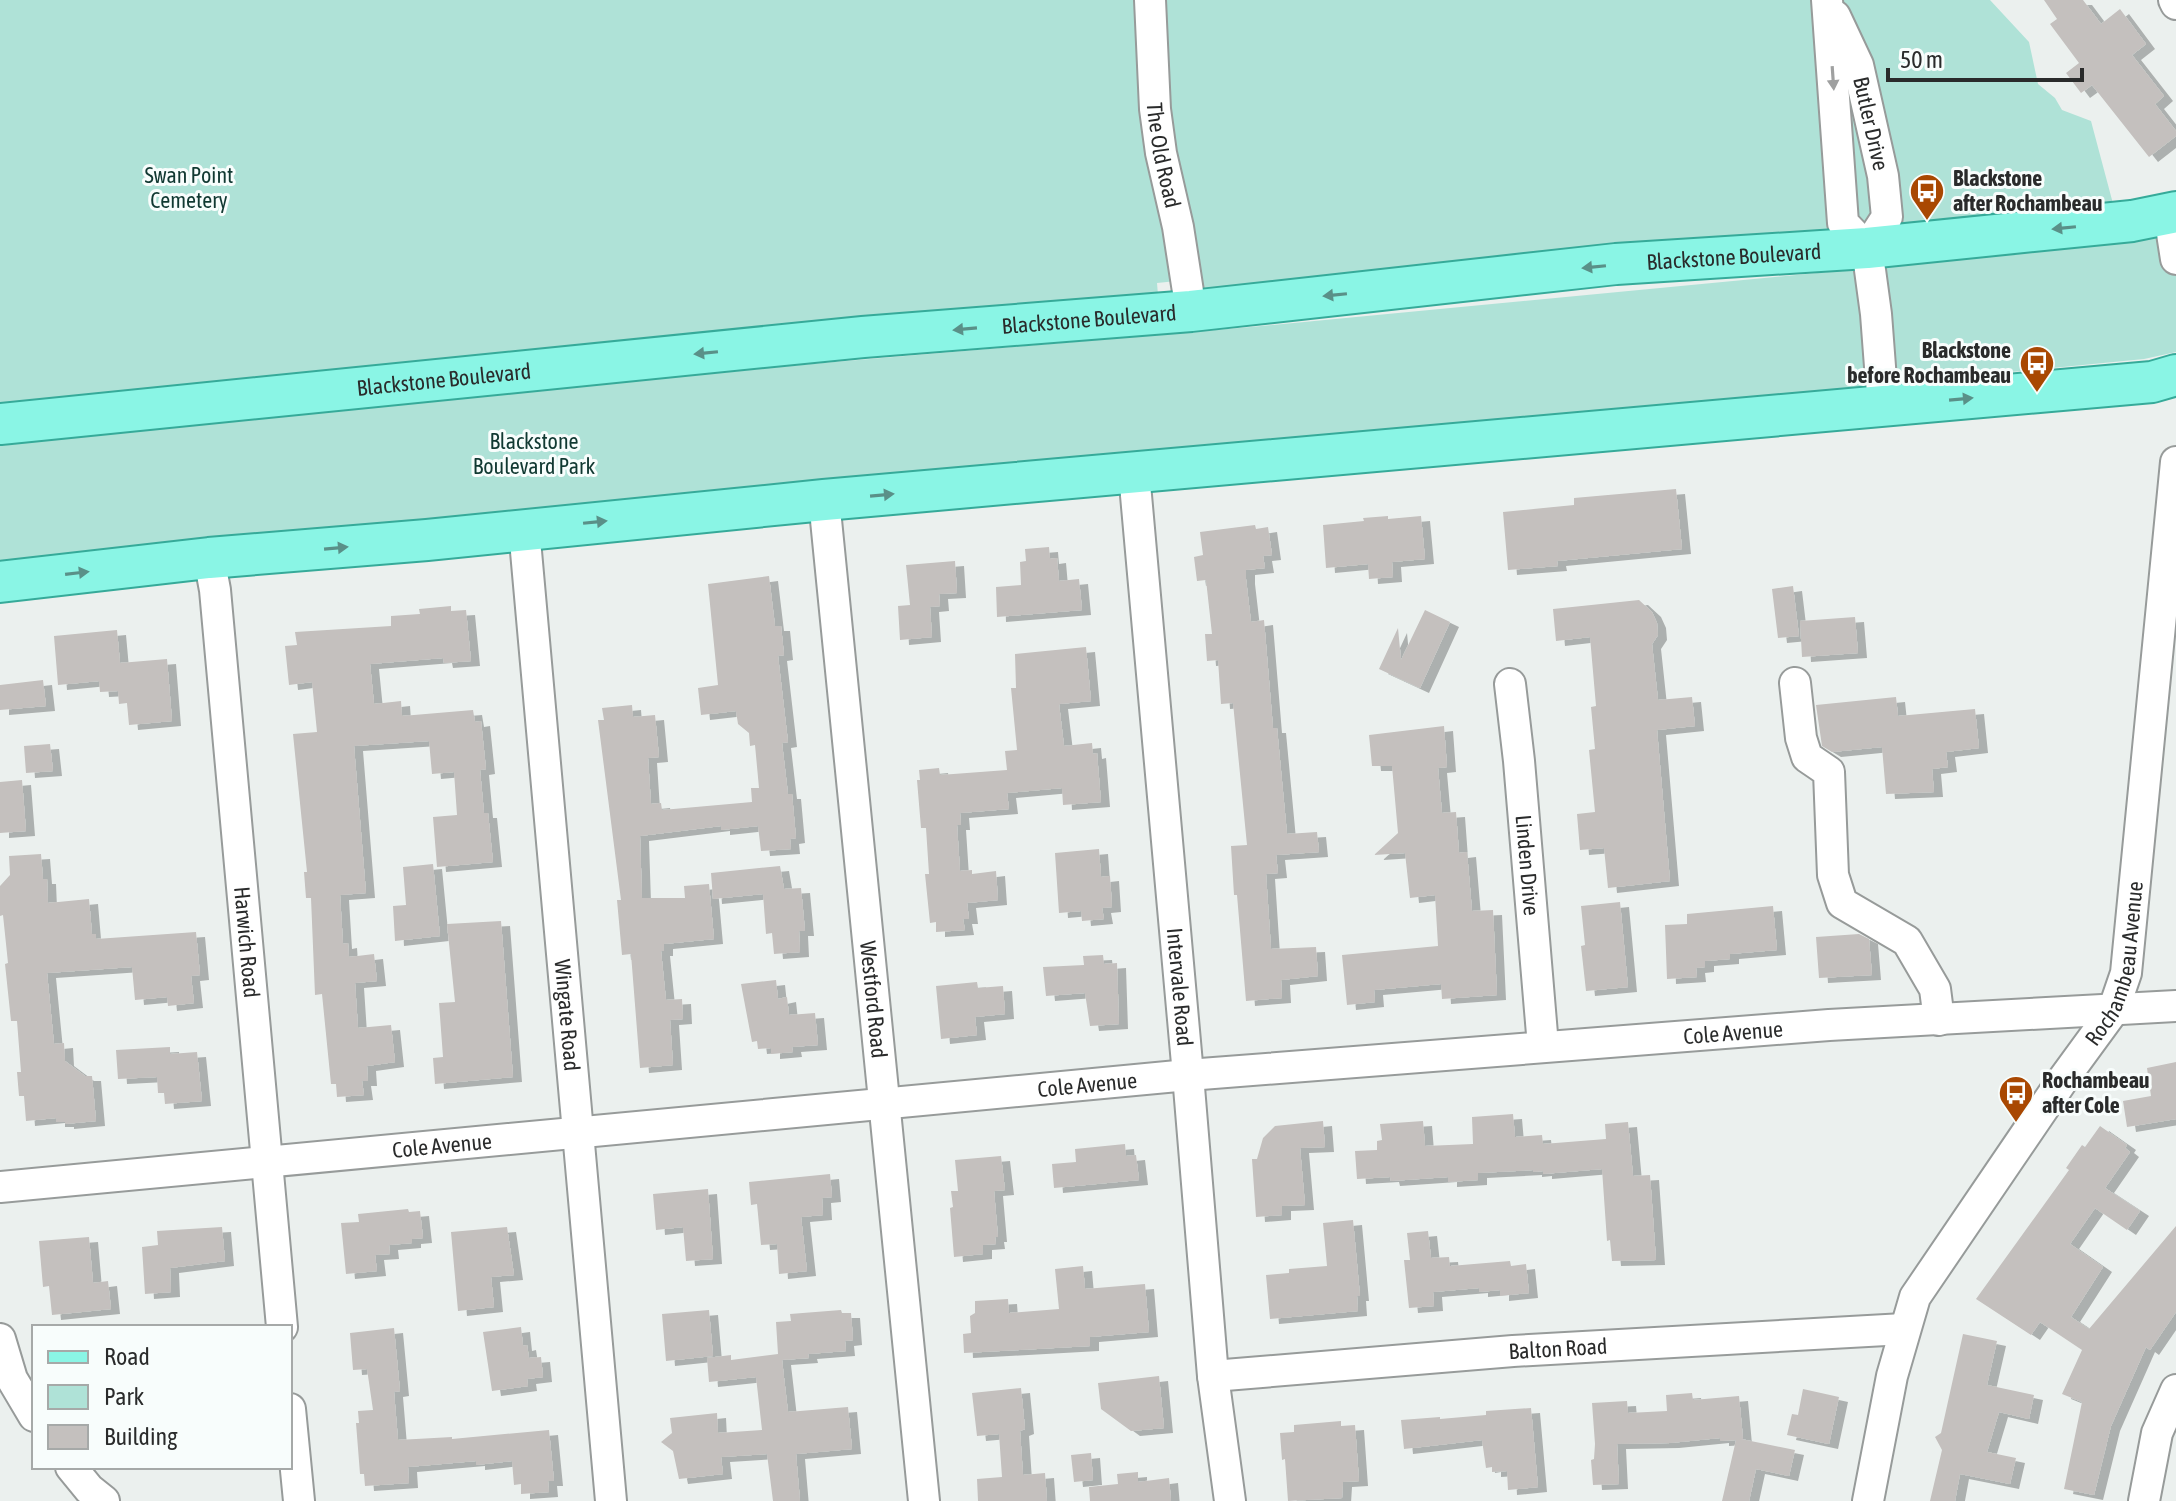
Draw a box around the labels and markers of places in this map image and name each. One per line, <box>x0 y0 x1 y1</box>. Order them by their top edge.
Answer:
place label: Blackstone after Rochambeau <box>1953 165 2102 216</box>
bus stop icon: Blackstone after Rochambeau <box>1908 172 1946 222</box>
place label: Blackstone before Rochambeau <box>1847 337 2011 388</box>
bus stop icon: Blackstone before Rochambeau <box>2018 344 2056 394</box>
place label: Rochambeau after Cole <box>2042 1067 2150 1118</box>
bus stop icon: Rochambeau after Cole <box>1997 1074 2035 1124</box>

